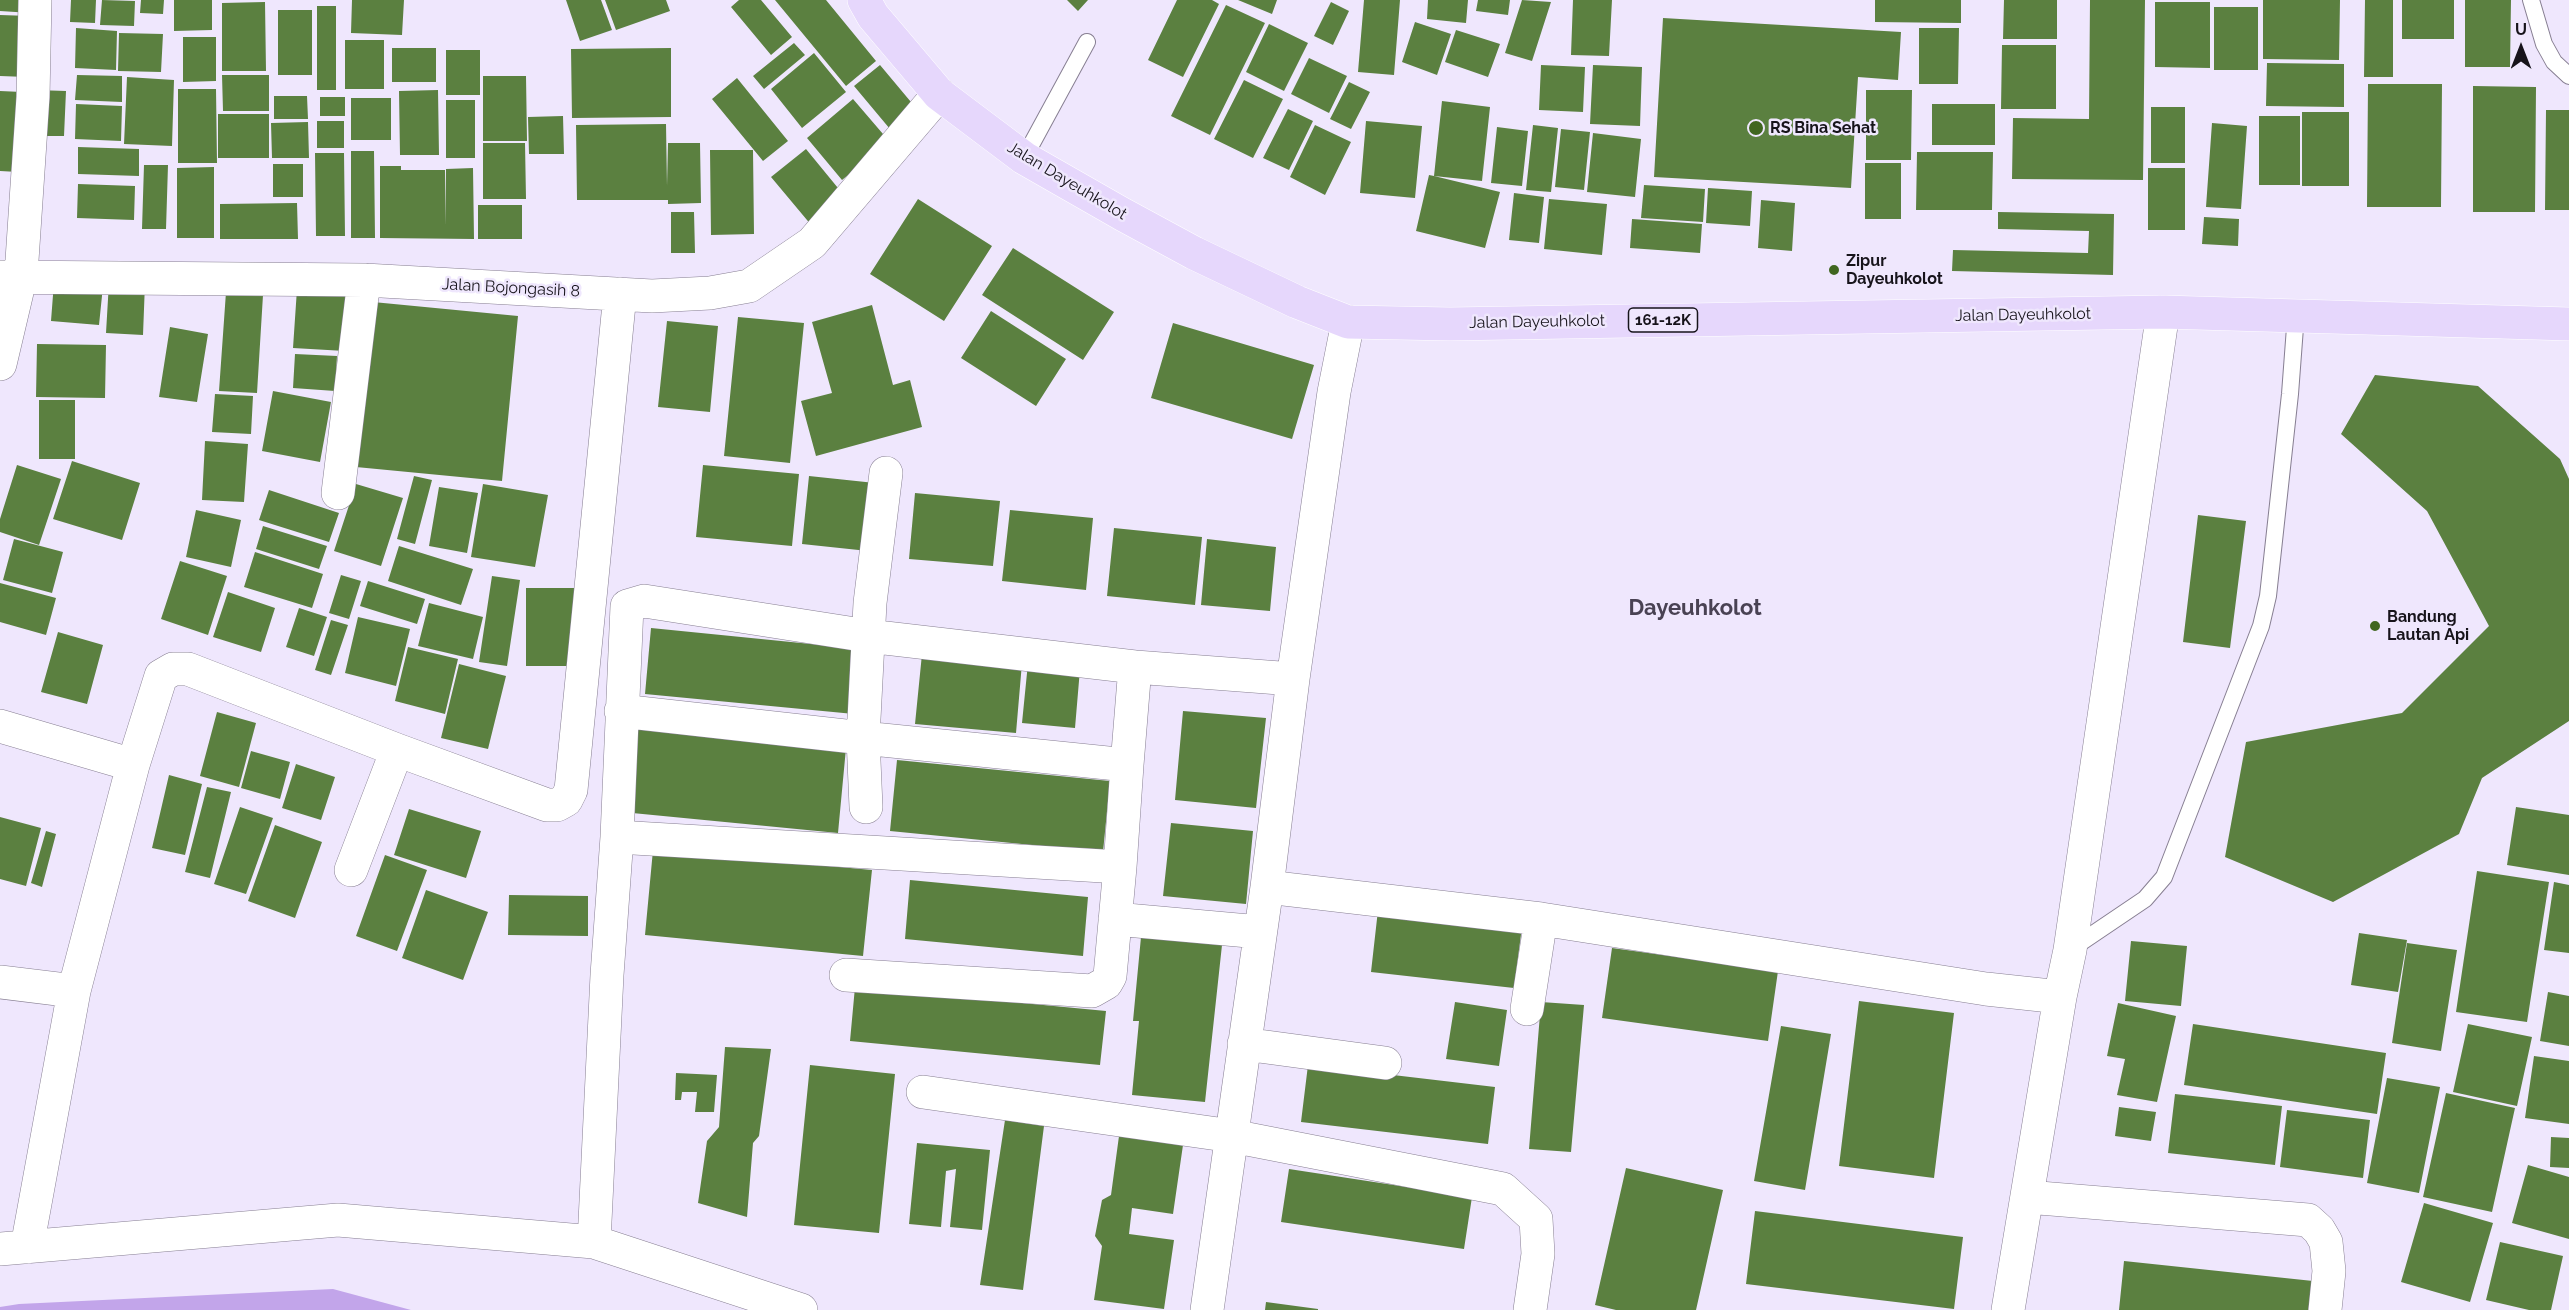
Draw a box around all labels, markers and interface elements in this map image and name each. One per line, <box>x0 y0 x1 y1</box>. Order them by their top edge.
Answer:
north arrow <box>2491 18 2551 78</box>
text: U <box>2515 20 2527 39</box>
place label: RS Bina Sehat <box>1770 118 1876 138</box>
marker: RS Bina Sehat <box>1747 119 1765 137</box>
street label: Jalan Dayeuhkolot <box>1004 138 1130 224</box>
place label: Zipur Dayeuhkolot <box>1846 251 1943 289</box>
marker: Zipur Dayeuhkolot <box>1827 263 1841 277</box>
street label: Jalan Bojongasih 8 <box>442 275 580 301</box>
street label: Jalan Dayeuhkolot <box>1955 304 2091 326</box>
road number: 161-12K <box>1628 308 1698 332</box>
street label: Jalan Dayeuhkolot <box>1469 311 1605 333</box>
district label: Dayeuhkolot <box>1628 595 1762 621</box>
place label: Bandung Lautan Api <box>2387 607 2469 645</box>
marker: Bandung Lautan Api <box>2368 619 2382 633</box>

